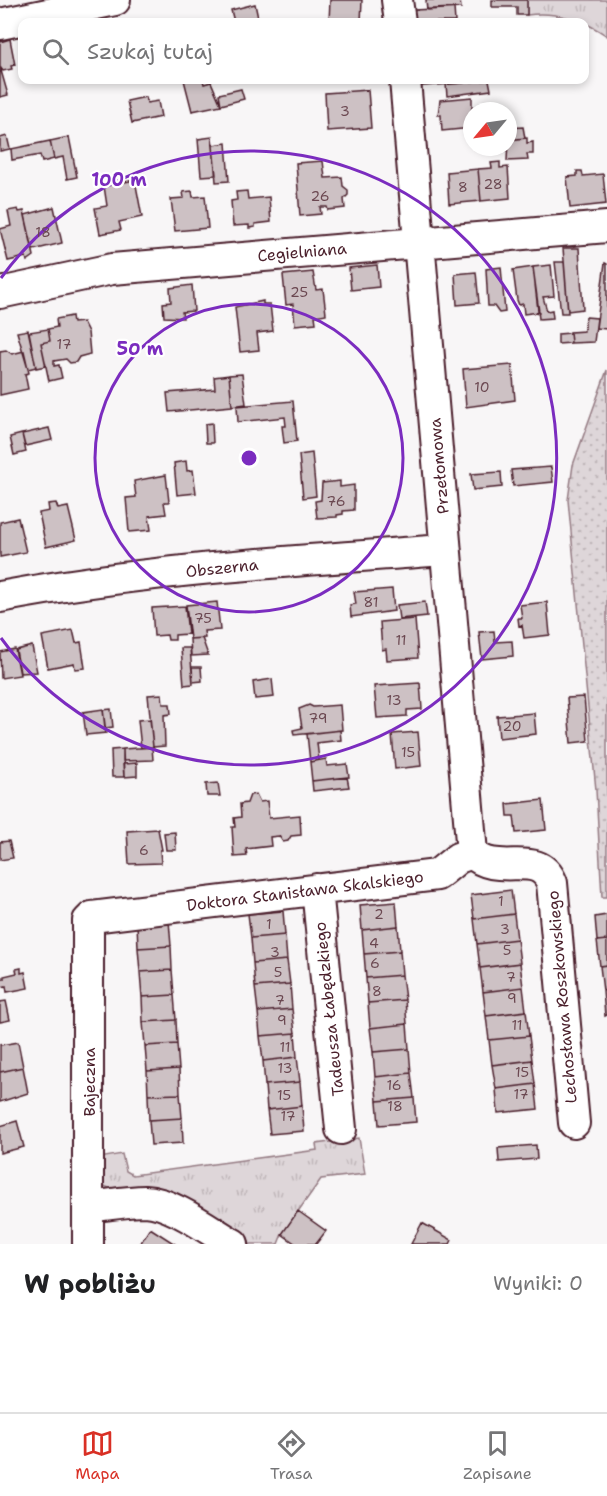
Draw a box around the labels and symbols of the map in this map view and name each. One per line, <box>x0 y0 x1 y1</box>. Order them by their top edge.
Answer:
house number: 3 <box>340 102 350 120</box>
north arrow <box>463 102 517 156</box>
text: 100 m <box>91 168 147 192</box>
house number: 28 <box>483 175 503 193</box>
house number: 8 <box>458 178 468 196</box>
house number: 26 <box>311 187 330 205</box>
house number: 18 <box>35 223 51 241</box>
street label: Cegielniana <box>256 238 348 266</box>
house number: 25 <box>290 283 308 301</box>
house number: 17 <box>57 335 71 353</box>
text: 50 m <box>117 337 164 361</box>
house number: 10 <box>474 378 490 396</box>
street label: Przełomowa <box>424 417 454 515</box>
centre of rings <box>239 448 259 468</box>
house number: 76 <box>326 492 346 510</box>
street label: Obszerna <box>185 554 259 582</box>
house number: 81 <box>363 593 379 611</box>
house number: 75 <box>194 609 212 627</box>
house number: 11 <box>395 631 407 649</box>
house number: 13 <box>387 691 401 709</box>
house number: 79 <box>308 709 328 727</box>
house number: 20 <box>502 717 522 735</box>
house number: 15 <box>401 743 415 761</box>
house number: 6 <box>139 841 149 859</box>
street label: Doktora Stanisława Skalskiego <box>185 866 425 916</box>
street label: Lechosława Roszkowskiego <box>542 890 582 1104</box>
house number: 1 <box>498 892 504 910</box>
house number: 2 <box>374 905 384 923</box>
house number: 1 <box>266 915 272 933</box>
house number: 3 <box>500 920 510 938</box>
street label: Tadeusza Łabędzkiego <box>309 921 349 1097</box>
house number: 4 <box>369 934 379 952</box>
house number: 5 <box>503 941 511 959</box>
house number: 3 <box>270 943 280 961</box>
house number: 6 <box>370 954 380 972</box>
house number: 5 <box>274 963 282 981</box>
house number: 7 <box>506 968 516 986</box>
house number: 8 <box>372 982 382 1000</box>
house number: 9 <box>507 989 517 1007</box>
house number: 7 <box>275 991 285 1009</box>
house number: 9 <box>277 1011 287 1029</box>
house number: 11 <box>511 1016 523 1034</box>
house number: 11 <box>279 1038 291 1056</box>
street label: Bajeczna <box>79 1047 100 1116</box>
house number: 13 <box>278 1059 292 1077</box>
house number: 15 <box>515 1063 529 1081</box>
house number: 16 <box>386 1076 402 1094</box>
house number: 17 <box>514 1085 528 1103</box>
house number: 15 <box>277 1086 291 1104</box>
house number: 18 <box>387 1097 403 1115</box>
house number: 17 <box>281 1107 295 1125</box>

